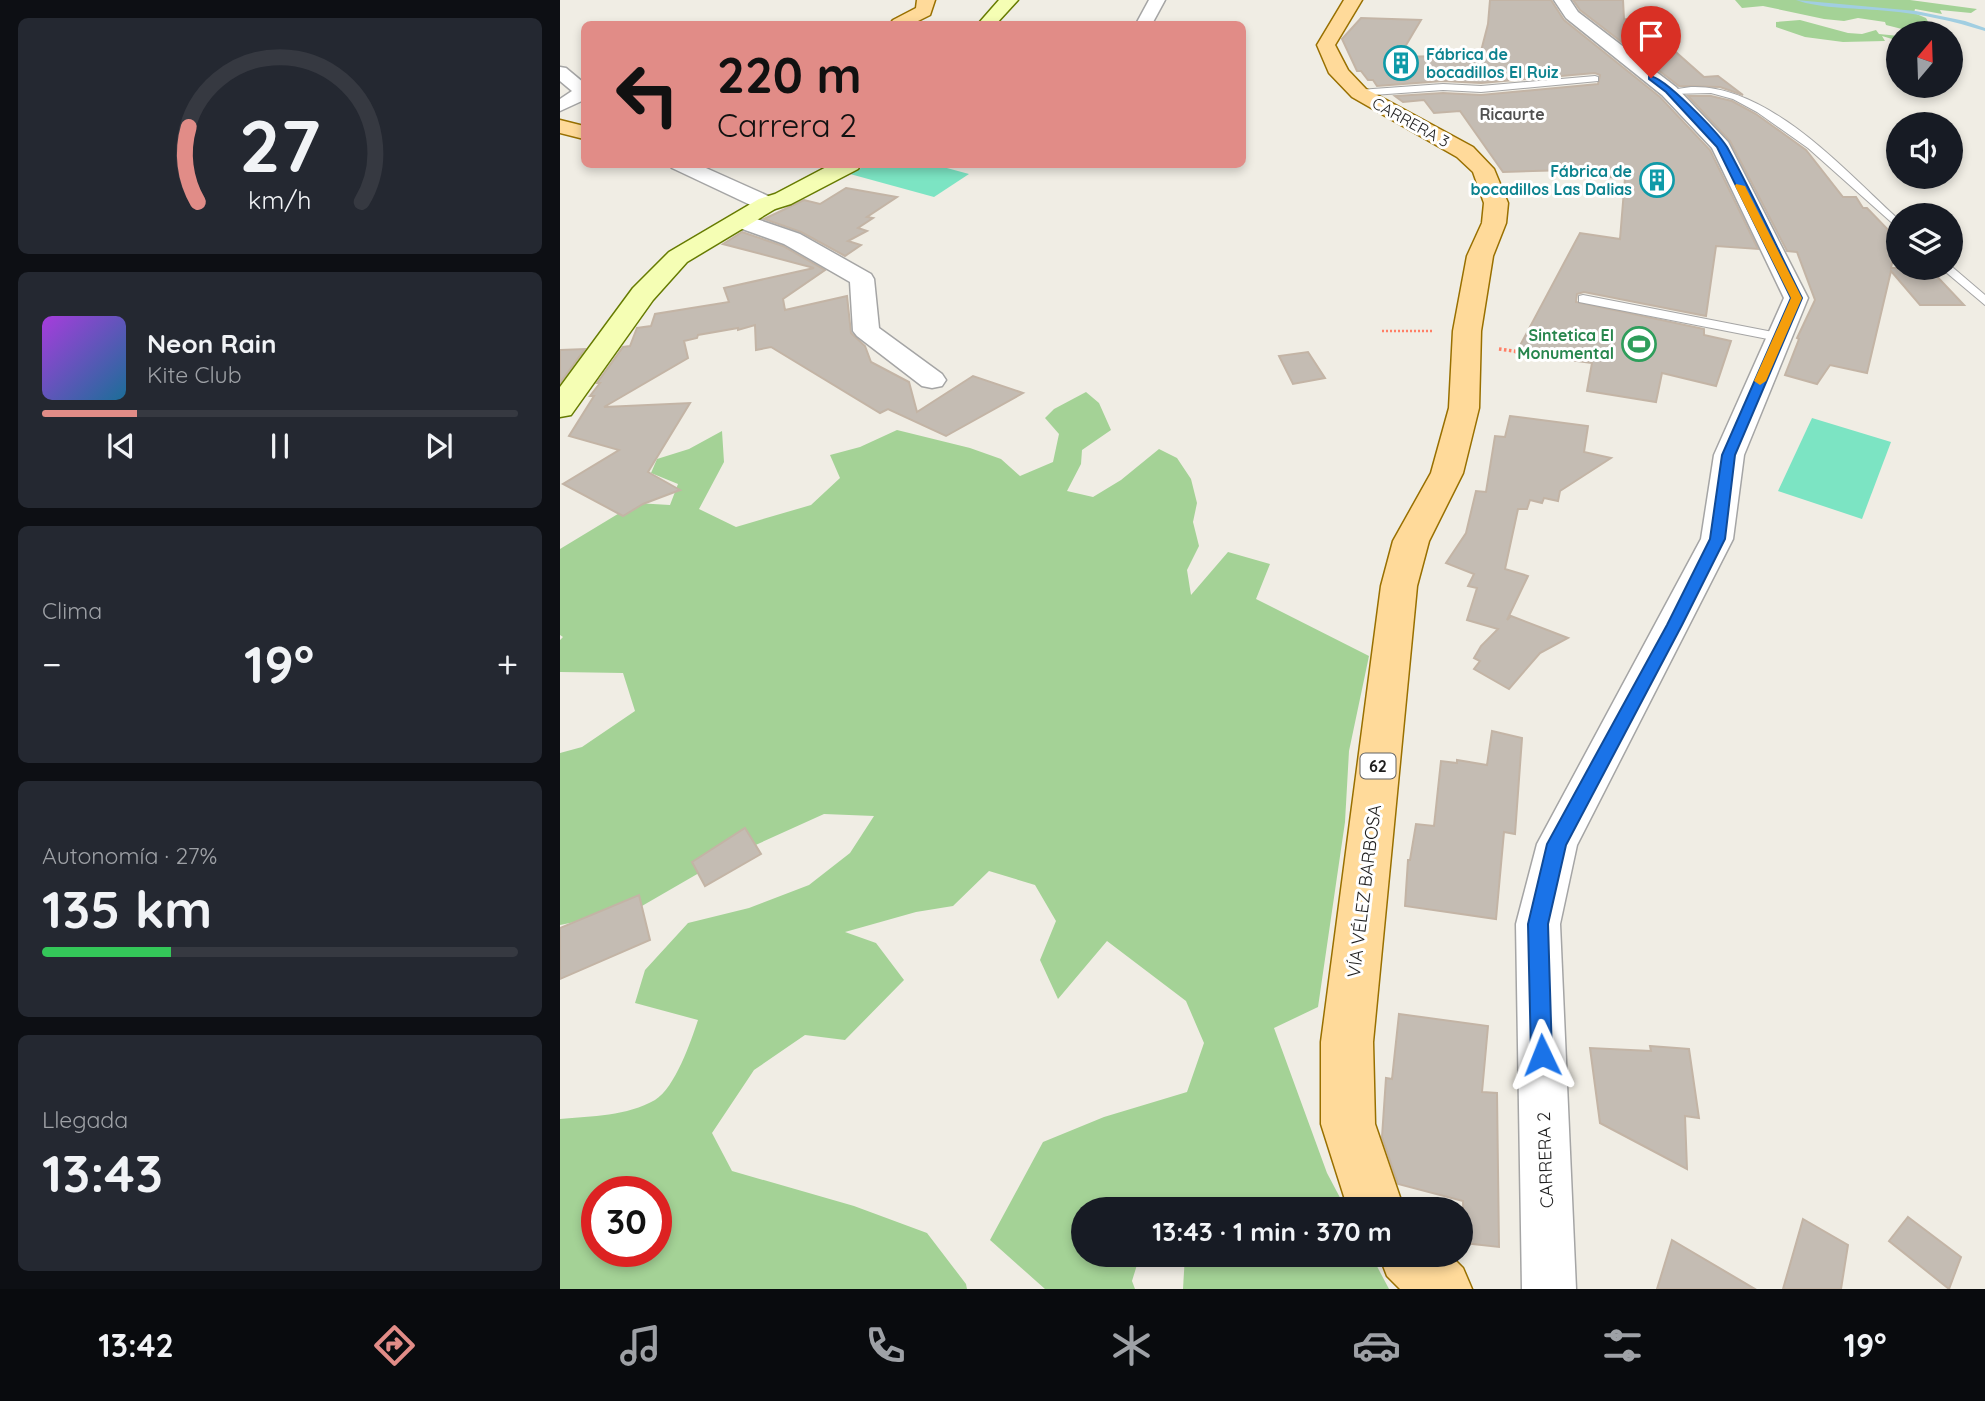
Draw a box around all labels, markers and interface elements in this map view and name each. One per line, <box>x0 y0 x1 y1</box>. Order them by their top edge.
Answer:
pin <box>1621 6 1681 78</box>
icon: arrive <box>1632 17 1670 55</box>
north arrow <box>1886 21 1964 98</box>
map controls <box>1886 21 1963 280</box>
text: 220 m <box>717 44 862 105</box>
building icon: Fábrica de bocadillos El Ruiz <box>1382 44 1420 82</box>
place label: Fábrica de bocadillos El Ruiz <box>1426 44 1559 82</box>
icon: left <box>602 49 693 140</box>
street label: CARRERA 3 <box>1369 93 1453 151</box>
text: 27 <box>239 99 321 190</box>
district label: Ricaurte <box>1479 104 1545 124</box>
text: Carrera 2 <box>717 105 857 145</box>
button: sound <box>1886 112 1963 189</box>
place label: Fábrica de bocadillos Las Dalias <box>1471 161 1632 199</box>
building icon: Fábrica de bocadillos Las Dalias <box>1638 161 1676 199</box>
text: km/h <box>248 184 312 215</box>
button: layers <box>1886 203 1963 280</box>
place label: Sintetica El Monumental <box>1517 325 1614 363</box>
sports icon: Sintetica El Monumental <box>1620 325 1658 363</box>
text: Neon Rain <box>147 327 276 360</box>
text: Kite Club <box>147 360 242 389</box>
icon: previous <box>102 427 140 465</box>
icon: pause <box>261 427 299 465</box>
icon: next <box>420 427 458 465</box>
text: Clima <box>42 596 102 625</box>
text: 19° <box>244 631 314 696</box>
text: − <box>42 640 62 688</box>
text: + <box>497 640 518 688</box>
road number: 62 <box>1360 754 1396 778</box>
street label: VÍA VÉLEZ BARBOSA <box>1342 803 1386 979</box>
text: Autonomía · 27% <box>42 841 217 870</box>
text: 135 km <box>42 876 212 941</box>
position arrow <box>1505 1018 1579 1092</box>
text: Llegada <box>42 1105 128 1134</box>
street label: CARRERA 2 <box>1532 1111 1558 1209</box>
text: 13:43 <box>42 1140 163 1205</box>
speed limit sign: 30 <box>581 1176 672 1267</box>
text: 13:43 · 1 min · 370 m <box>1152 1215 1392 1248</box>
icon: directions <box>370 1321 419 1370</box>
icon: music <box>616 1321 665 1370</box>
icon: phone <box>861 1321 910 1370</box>
icon: climate <box>1107 1321 1156 1370</box>
icon: car <box>1352 1321 1401 1370</box>
icon: filters <box>1598 1321 1647 1370</box>
text: 13:42 <box>98 1325 174 1365</box>
text: 19° <box>1844 1325 1887 1365</box>

